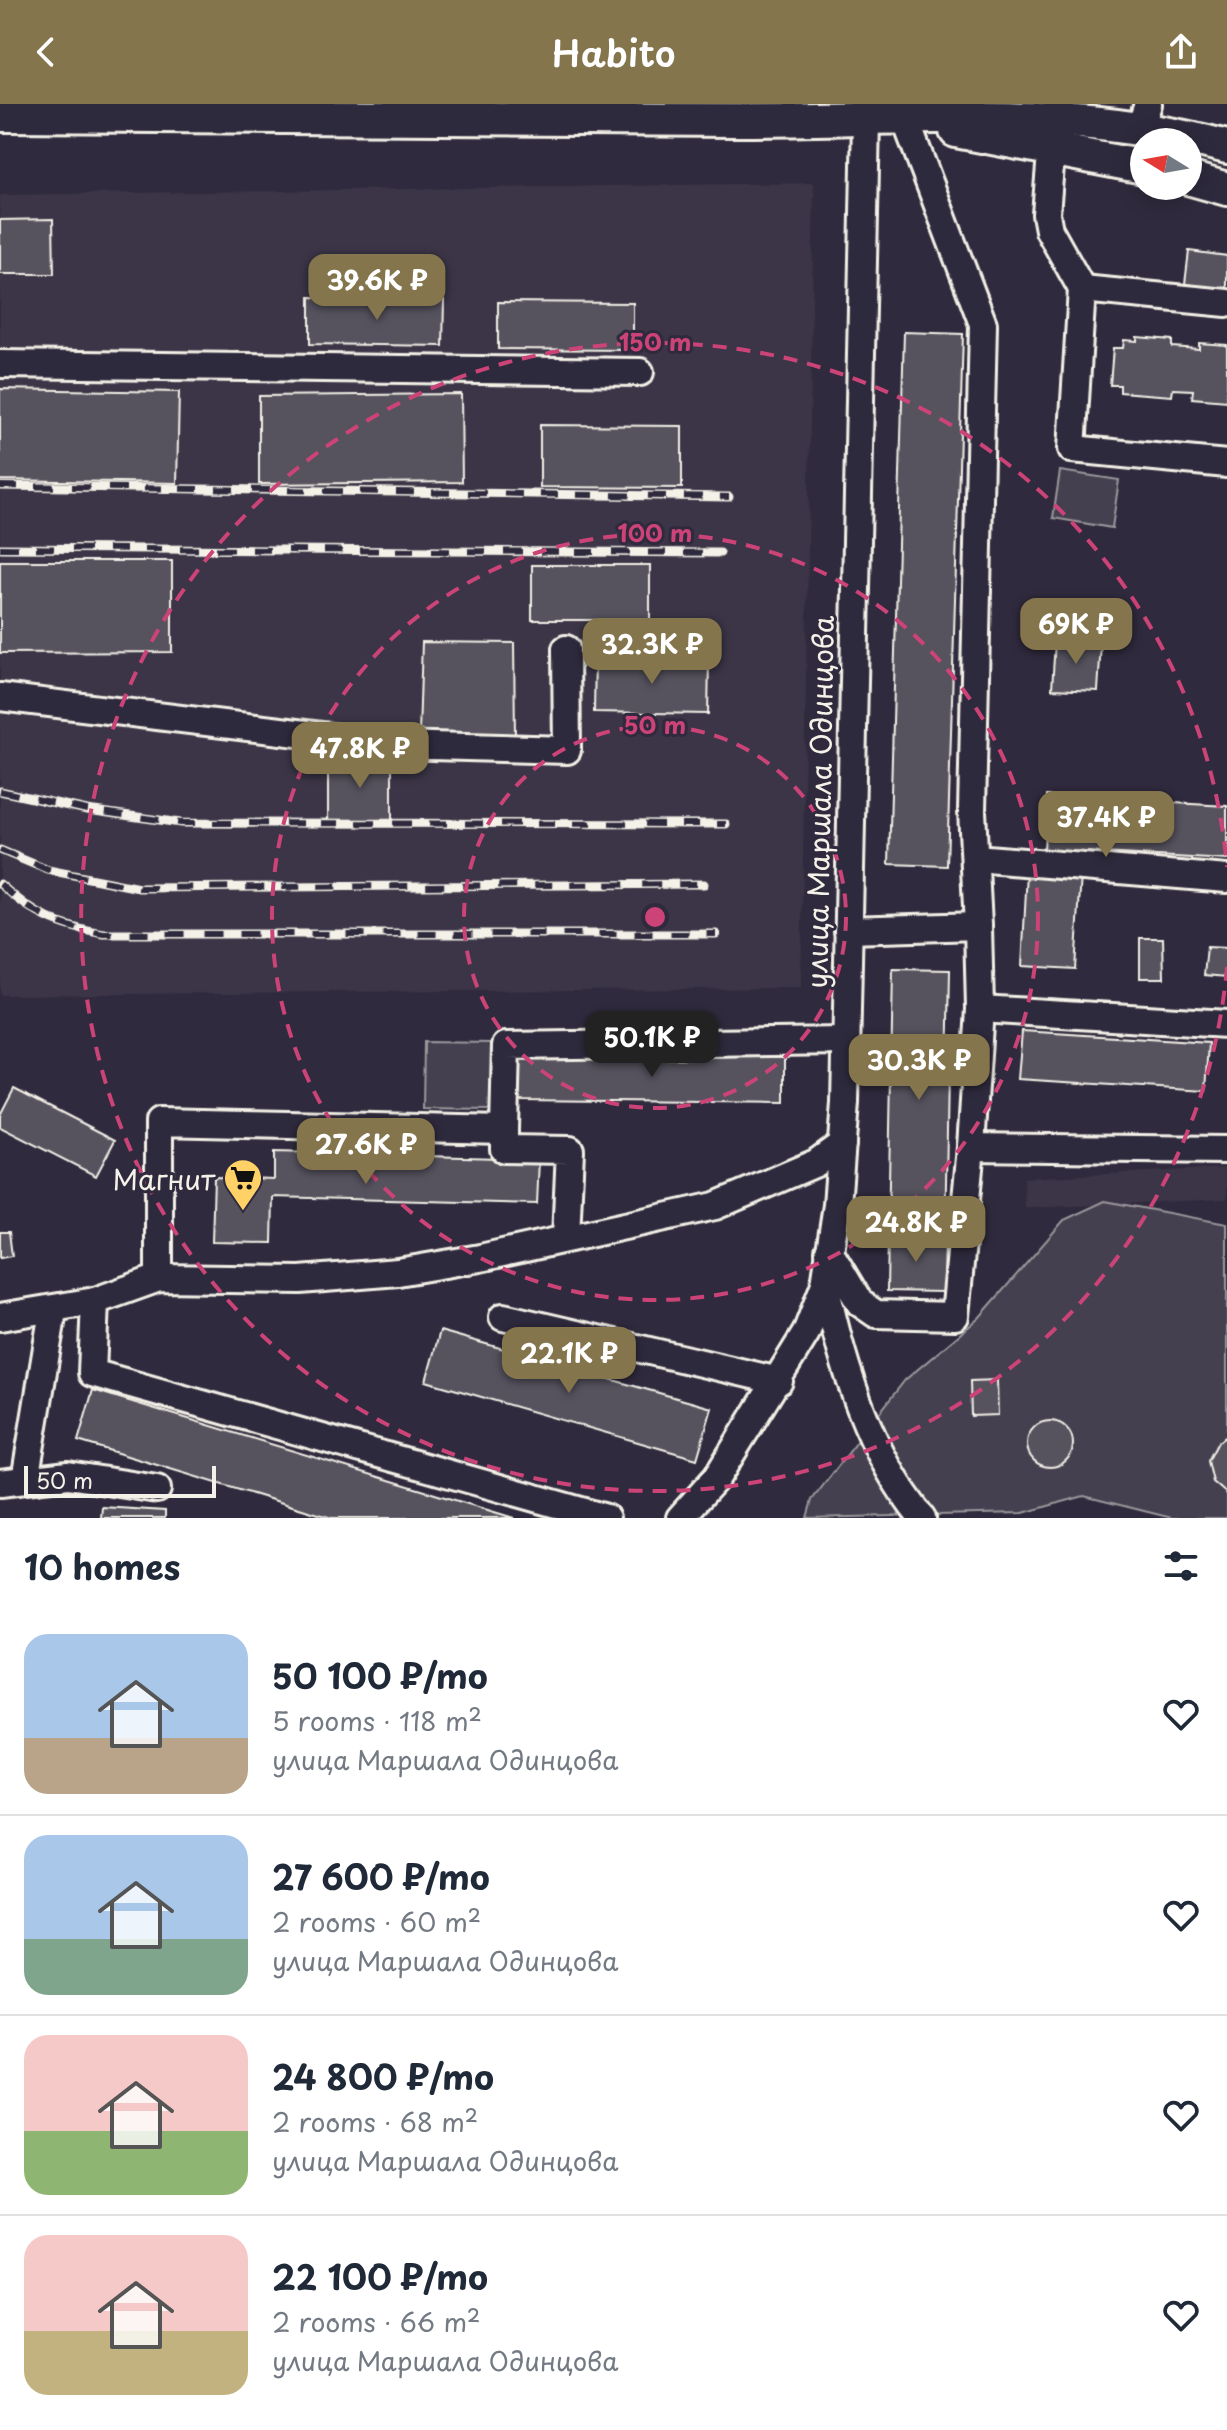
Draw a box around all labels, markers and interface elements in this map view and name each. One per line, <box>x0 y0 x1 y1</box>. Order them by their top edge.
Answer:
text: Habito <box>552 25 675 79</box>
icon: back <box>24 30 68 74</box>
icon: share <box>1159 30 1203 74</box>
north arrow <box>1130 128 1202 200</box>
map controls <box>1130 128 1202 200</box>
pin: 39.6K ₽ <box>303 254 451 322</box>
text: 39.6K ₽ <box>326 260 428 299</box>
text: 150 m <box>619 323 691 359</box>
text: 100 m <box>618 514 692 550</box>
pin: 69K ₽ <box>1020 598 1132 666</box>
text: 69K ₽ <box>1038 604 1114 643</box>
street label: улица Маршала Одинцова <box>794 615 844 989</box>
pin: 32.3K ₽ <box>578 618 726 686</box>
text: 32.3K ₽ <box>601 624 703 663</box>
text: 50 m <box>624 706 686 742</box>
pin: 47.8K ₽ <box>286 722 434 790</box>
text: 47.8K ₽ <box>310 728 410 767</box>
pin: 37.4K ₽ <box>1032 791 1180 859</box>
text: 37.4K ₽ <box>1056 797 1156 836</box>
centre of rings <box>641 903 669 931</box>
pin: 50.1K ₽ <box>578 1011 726 1079</box>
text: 50.1K ₽ <box>603 1017 701 1056</box>
pin: 30.3K ₽ <box>845 1034 993 1102</box>
text: 30.3K ₽ <box>867 1040 971 1079</box>
pin: 27.6K ₽ <box>292 1118 440 1186</box>
text: 27.6K ₽ <box>315 1124 417 1163</box>
place label: Магнит <box>113 1157 216 1200</box>
supermarket icon: Магнит <box>222 1157 264 1212</box>
pin: 24.8K ₽ <box>842 1196 990 1264</box>
text: 24.8K ₽ <box>864 1202 968 1241</box>
pin: 22.1K ₽ <box>495 1327 643 1395</box>
text: 22.1K ₽ <box>520 1333 618 1372</box>
scale bar <box>24 1462 216 1498</box>
text: 50 m <box>36 1463 93 1496</box>
text: 10 homes <box>24 1540 180 1592</box>
icon: filters <box>1159 1544 1203 1588</box>
text: 50 100 ₽/mo <box>272 1649 488 1701</box>
icon: home <box>88 1666 184 1762</box>
icon: heart <box>1159 1692 1203 1736</box>
text: 5 rooms · 118 m² <box>272 1701 482 1740</box>
text: улица Маршала Одинцова <box>272 1740 618 1779</box>
text: 27 600 ₽/mo <box>272 1850 490 1902</box>
icon: home <box>88 1867 184 1963</box>
icon: heart <box>1159 1893 1203 1937</box>
text: 2 rooms · 60 m² <box>272 1902 481 1941</box>
text: улица Маршала Одинцова <box>272 1941 618 1980</box>
text: 24 800 ₽/mo <box>272 2050 494 2102</box>
icon: home <box>88 2067 184 2163</box>
icon: heart <box>1159 2093 1203 2137</box>
text: 2 rooms · 68 m² <box>272 2102 478 2141</box>
text: улица Маршала Одинцова <box>272 2141 618 2180</box>
text: 22 100 ₽/mo <box>272 2250 488 2302</box>
icon: home <box>88 2267 184 2363</box>
icon: heart <box>1159 2293 1203 2337</box>
text: 2 rooms · 66 m² <box>272 2302 481 2341</box>
text: улица Маршала Одинцова <box>272 2341 618 2380</box>

